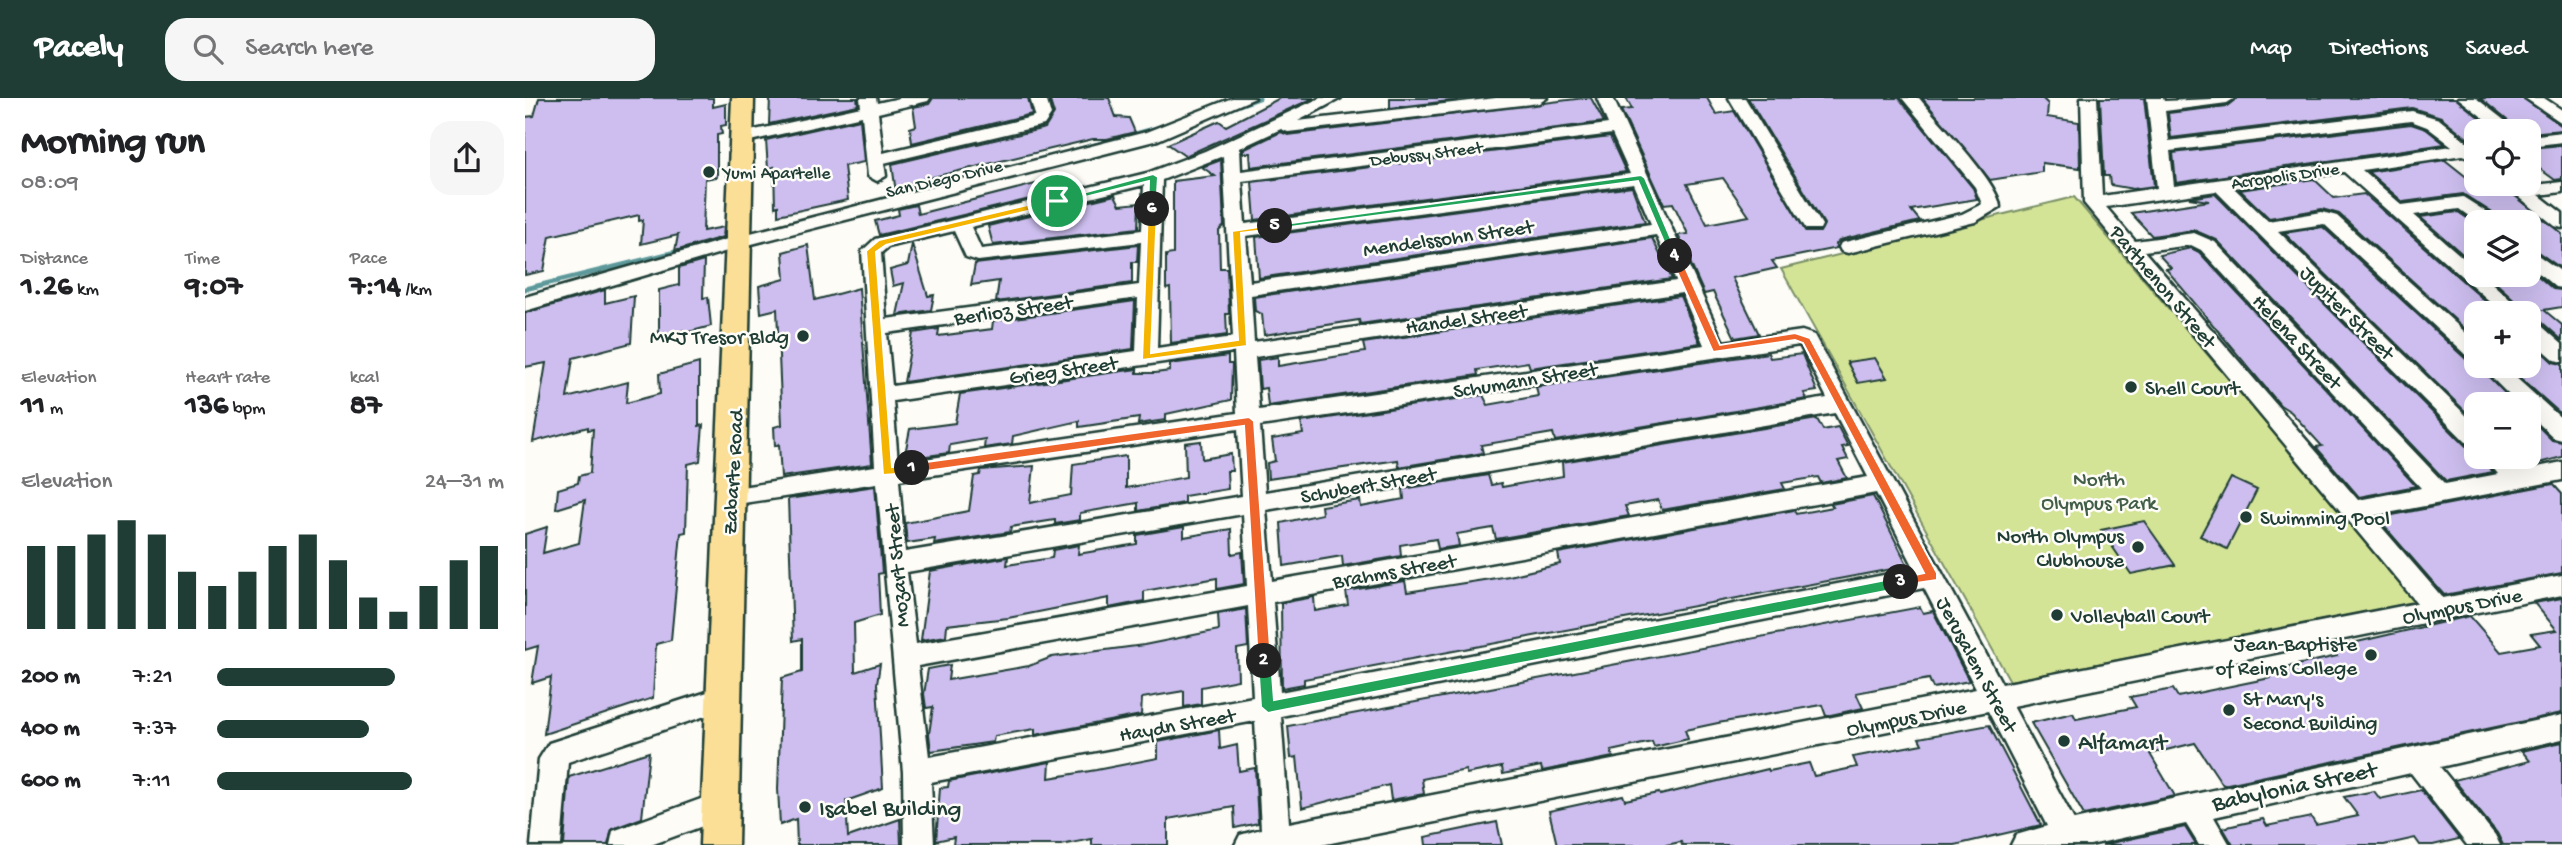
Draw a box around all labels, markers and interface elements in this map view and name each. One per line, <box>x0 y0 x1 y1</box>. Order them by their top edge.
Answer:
search box <box>165 18 655 81</box>
text: Pacely <box>35 30 123 68</box>
icon: search <box>189 30 227 68</box>
text: Search here <box>245 34 373 65</box>
text: Map <box>2250 35 2292 64</box>
text: Directions <box>2330 35 2428 64</box>
text: Saved <box>2466 35 2527 64</box>
map controls <box>2464 119 2541 469</box>
button: locate <box>2464 119 2541 196</box>
button: share <box>430 121 504 195</box>
text: Morning run <box>21 122 205 166</box>
street label: Debussy Street <box>1368 138 1485 173</box>
street label: San Diego Drive <box>884 157 1006 204</box>
street label: Acropolis Drive <box>2230 159 2341 195</box>
marker: Yumi Apartelle <box>701 164 717 180</box>
place label: Yumi Apartelle <box>721 164 831 185</box>
text: 08:09 <box>21 170 78 197</box>
pin <box>1027 171 1087 231</box>
icon: arrive <box>1038 182 1076 220</box>
pin: 6 <box>1135 192 1169 226</box>
text: 6 <box>1147 197 1156 220</box>
pin: 5 <box>1257 208 1293 244</box>
button: layers <box>2464 210 2541 287</box>
text: 5 <box>1270 214 1280 237</box>
street label: Mendelssohn Street <box>1362 216 1538 265</box>
street label: Parthenon Street <box>2102 221 2222 357</box>
pin: 4 <box>1657 238 1693 274</box>
text: 4 <box>1670 244 1679 267</box>
text: Distance <box>21 248 88 271</box>
text: Time <box>185 248 220 271</box>
text: Pace <box>350 248 387 271</box>
street label: Jupiter Street <box>2293 262 2400 369</box>
text: 1.26 <box>21 271 72 306</box>
text: 9:07 <box>185 271 242 306</box>
text: 7:14 <box>350 271 401 306</box>
text: km <box>72 279 99 302</box>
text: /km <box>401 279 432 302</box>
street label: Berlioz Street <box>952 291 1077 333</box>
street label: Helena Street <box>2245 291 2347 398</box>
street label: Handel Street <box>1404 300 1531 342</box>
button: + <box>2464 301 2541 378</box>
place label: MKJ Tresor Bldg <box>650 327 789 352</box>
marker: MKJ Tresor Bldg <box>795 328 811 344</box>
street label: Grieg Street <box>1008 352 1122 392</box>
street label: Schumann Street <box>1452 358 1602 406</box>
text: Elevation <box>21 367 97 390</box>
text: Heart rate <box>185 367 270 390</box>
text: kcal <box>350 367 379 390</box>
place label: Shell Court <box>2145 378 2242 403</box>
marker: Shell Court <box>2123 379 2139 395</box>
text: 11 <box>21 390 45 425</box>
text: 136 <box>185 390 228 425</box>
text: 87 <box>350 390 382 425</box>
button: − <box>2464 392 2541 469</box>
text: m <box>45 398 63 421</box>
text: bpm <box>228 398 266 421</box>
street label: Zabarte Road <box>720 407 751 536</box>
pin: 1 <box>895 450 929 486</box>
text: 1 <box>908 456 915 479</box>
street label: Schubert Street <box>1299 463 1441 512</box>
text: Elevation <box>21 469 112 496</box>
text: 24–31 m <box>425 469 504 496</box>
park label: North Olympus Park <box>2041 469 2159 518</box>
street label: Mozart Street <box>881 501 917 628</box>
place label: Swimming Pool <box>2260 508 2390 533</box>
marker: Swimming Pool <box>2238 509 2254 525</box>
place label: North Olympus Clubhouse <box>1997 526 2125 575</box>
marker: North Olympus Clubhouse <box>2130 539 2146 555</box>
street label: Brahms Street <box>1330 550 1461 597</box>
pin: 3 <box>1883 564 1919 600</box>
text: 3 <box>1896 570 1905 593</box>
street label: Olympus Drive <box>2401 584 2526 632</box>
street label: Jerusalem Street <box>1929 594 2022 740</box>
place label: Volleyball Court <box>2070 606 2212 631</box>
marker: Volleyball Court <box>2049 607 2065 623</box>
place label: Jean-Baptiste of Reims College <box>2216 634 2358 683</box>
pin: 2 <box>1247 644 1281 678</box>
marker: Jean-Baptiste of Reims College <box>2363 647 2379 663</box>
text: 2 <box>1259 649 1268 672</box>
text: 200 m <box>21 664 80 691</box>
text: 7:21 <box>133 664 173 691</box>
place label: St Mary's Second Building <box>2243 689 2377 738</box>
street label: Olympus Drive <box>1845 696 1970 744</box>
marker: St Mary's Second Building <box>2221 702 2237 718</box>
street label: Haydn Street <box>1118 705 1240 750</box>
text: 400 m <box>21 716 80 743</box>
text: 7:37 <box>133 716 176 743</box>
place label: Alfamart <box>2078 730 2169 759</box>
marker: Alfamart <box>2056 733 2072 749</box>
street label: Babylonia Street <box>2209 756 2382 820</box>
text: 600 m <box>21 768 81 795</box>
text: 7:11 <box>133 768 171 795</box>
place label: Isabel Building <box>819 796 961 825</box>
marker: Isabel Building <box>797 799 813 815</box>

